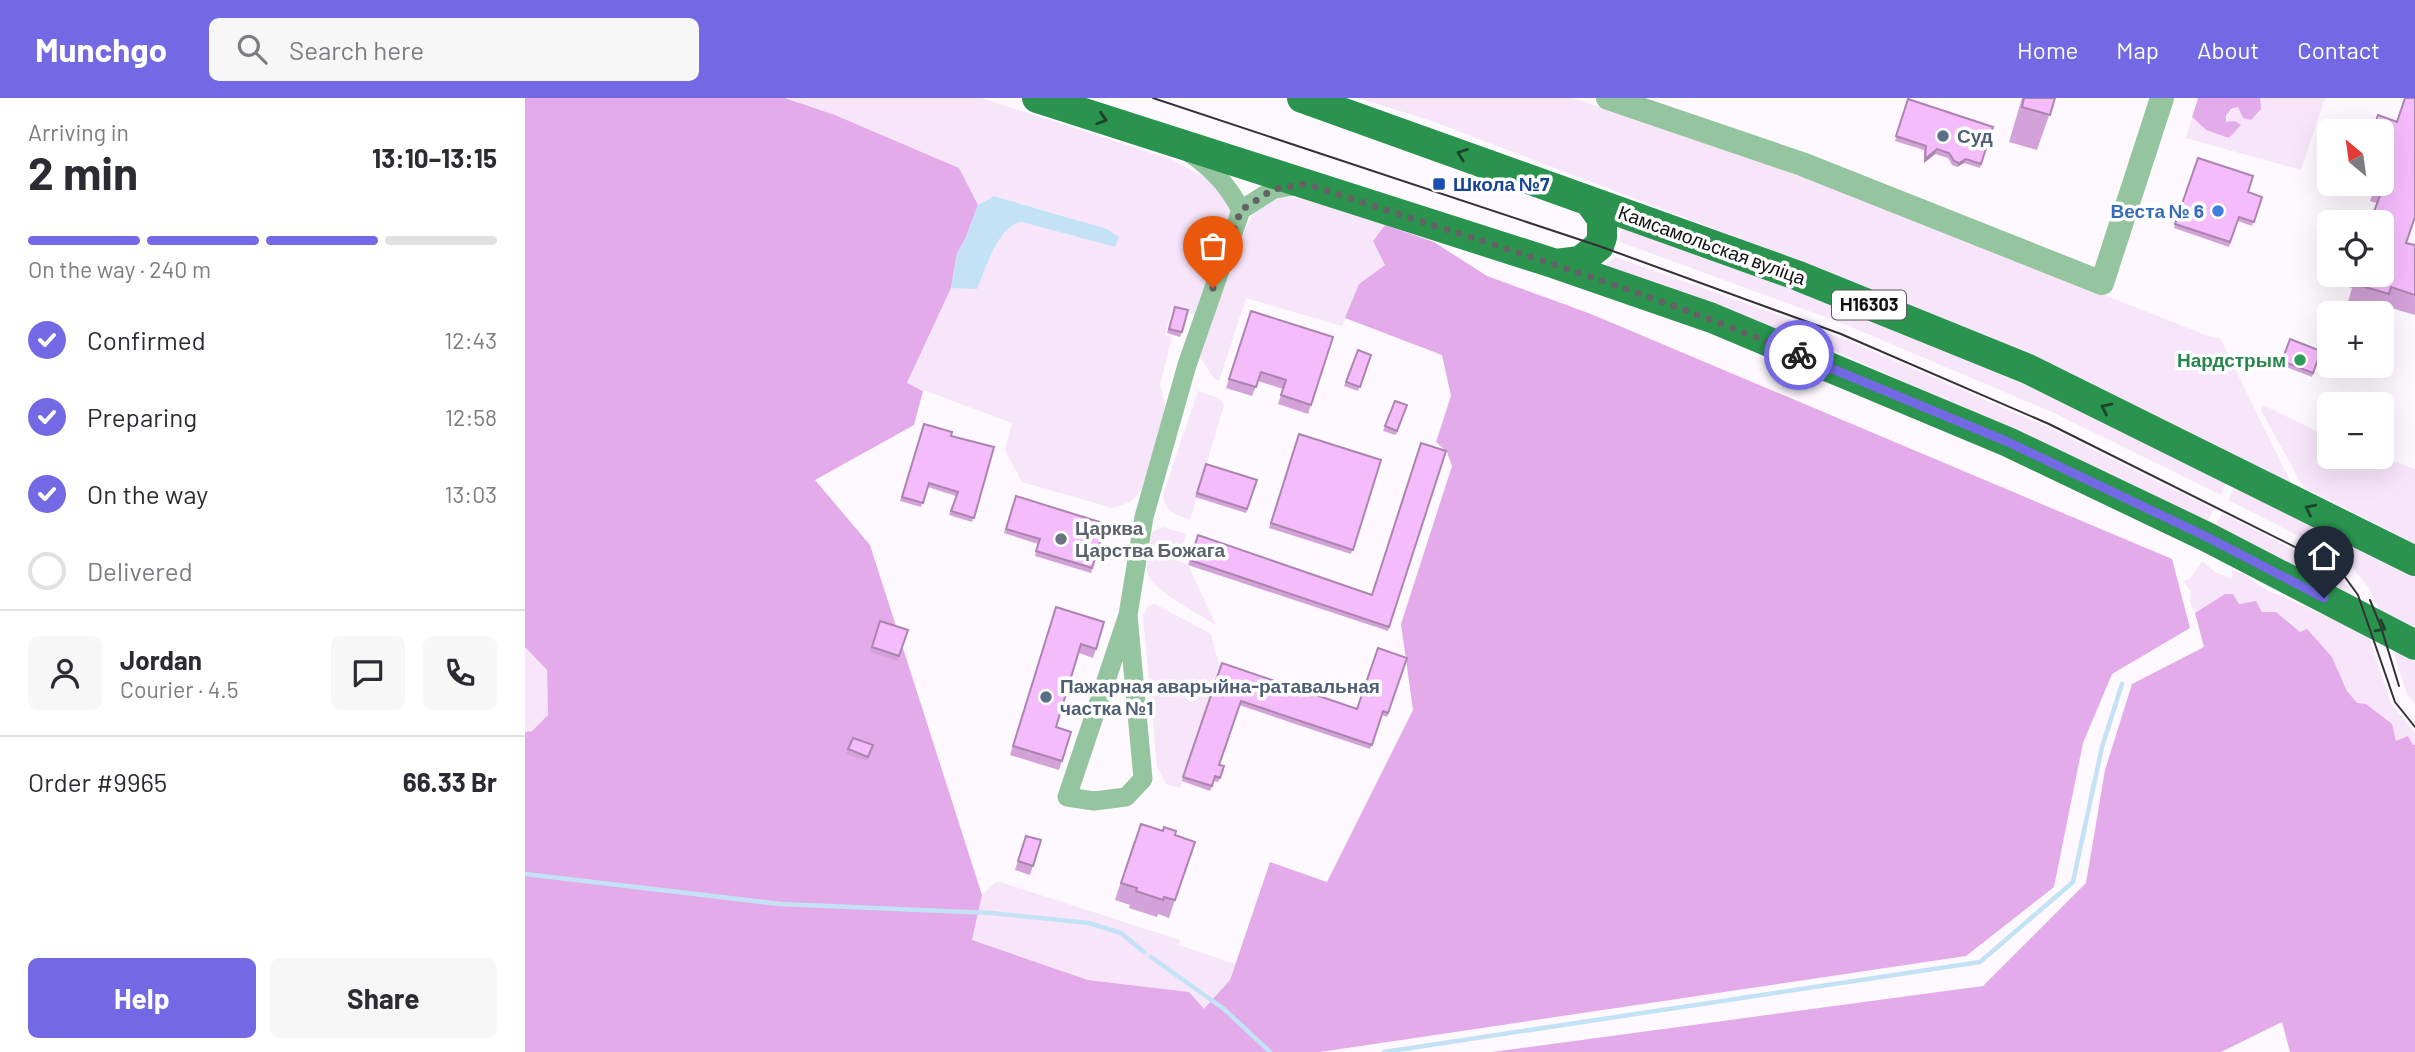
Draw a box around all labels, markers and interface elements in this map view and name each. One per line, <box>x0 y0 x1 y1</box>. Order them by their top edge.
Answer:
search box <box>209 18 699 81</box>
text: Munchgo <box>35 29 167 69</box>
icon: search <box>233 30 271 68</box>
text: Search here <box>289 34 424 65</box>
text: Home <box>2017 35 2078 64</box>
text: Map <box>2116 35 2159 64</box>
text: About <box>2197 35 2259 64</box>
text: Contact <box>2297 35 2380 64</box>
one-way arrow <box>1096 111 1108 126</box>
text: Arriving in <box>28 118 129 146</box>
north arrow <box>2317 119 2394 196</box>
map controls <box>2317 119 2394 469</box>
place label: Суд <box>1957 124 1993 147</box>
marker: Суд <box>1935 128 1951 144</box>
text: 13:10–13:15 <box>372 142 497 173</box>
text: 2 min <box>28 144 138 199</box>
one-way arrow <box>1456 149 1468 163</box>
place label: Школа №7 <box>1453 172 1550 195</box>
marker: Школа №7 <box>1431 176 1447 192</box>
place label: Веста № 6 <box>2111 199 2204 222</box>
street label: Камсамольская вуліца <box>1616 200 1809 289</box>
marker: Веста № 6 <box>2210 203 2226 219</box>
button: locate <box>2317 210 2394 287</box>
pin <box>1183 216 1243 288</box>
icon: bag <box>1194 227 1232 265</box>
text: On the way · 240 m <box>28 255 211 283</box>
road number: Н16303 <box>1832 290 1906 320</box>
button: + <box>2317 301 2394 378</box>
courier <box>1764 320 1834 390</box>
icon: check <box>28 321 66 359</box>
text: Confirmed <box>87 324 206 355</box>
text: 12:43 <box>444 326 497 354</box>
icon: bike <box>1780 336 1818 374</box>
place label: Нардстрым <box>2177 348 2286 371</box>
marker: Нардстрым <box>2292 352 2308 368</box>
button: − <box>2317 392 2394 469</box>
icon: check <box>28 398 66 436</box>
text: Preparing <box>87 401 197 432</box>
one-way arrow <box>2101 402 2113 416</box>
text: 12:58 <box>445 403 497 431</box>
icon: check <box>28 475 66 513</box>
text: On the way <box>87 478 208 509</box>
text: 13:03 <box>444 480 497 508</box>
one-way arrow <box>2305 503 2317 517</box>
place label: Царква Царства Божага <box>1075 516 1226 561</box>
pin <box>2294 526 2354 598</box>
marker: Царква Царства Божага <box>1053 531 1069 547</box>
icon: home <box>2305 537 2343 575</box>
text: Delivered <box>87 555 193 586</box>
one-way arrow <box>2374 619 2386 632</box>
button: person <box>28 636 102 710</box>
button: chat <box>331 636 405 710</box>
button: phone <box>423 636 497 710</box>
text: Jordan <box>120 644 202 675</box>
place label: Пажарная аварыйна-ратавальная частка №1 <box>1060 674 1380 719</box>
text: Courier · 4.5 <box>120 675 239 703</box>
marker: Пажарная аварыйна-ратавальная частка №1 <box>1038 689 1054 705</box>
text: Order #9965 <box>28 766 167 797</box>
text: 66.33 Br <box>403 766 497 797</box>
button: Help <box>28 958 256 1038</box>
button: Share <box>270 958 497 1038</box>

